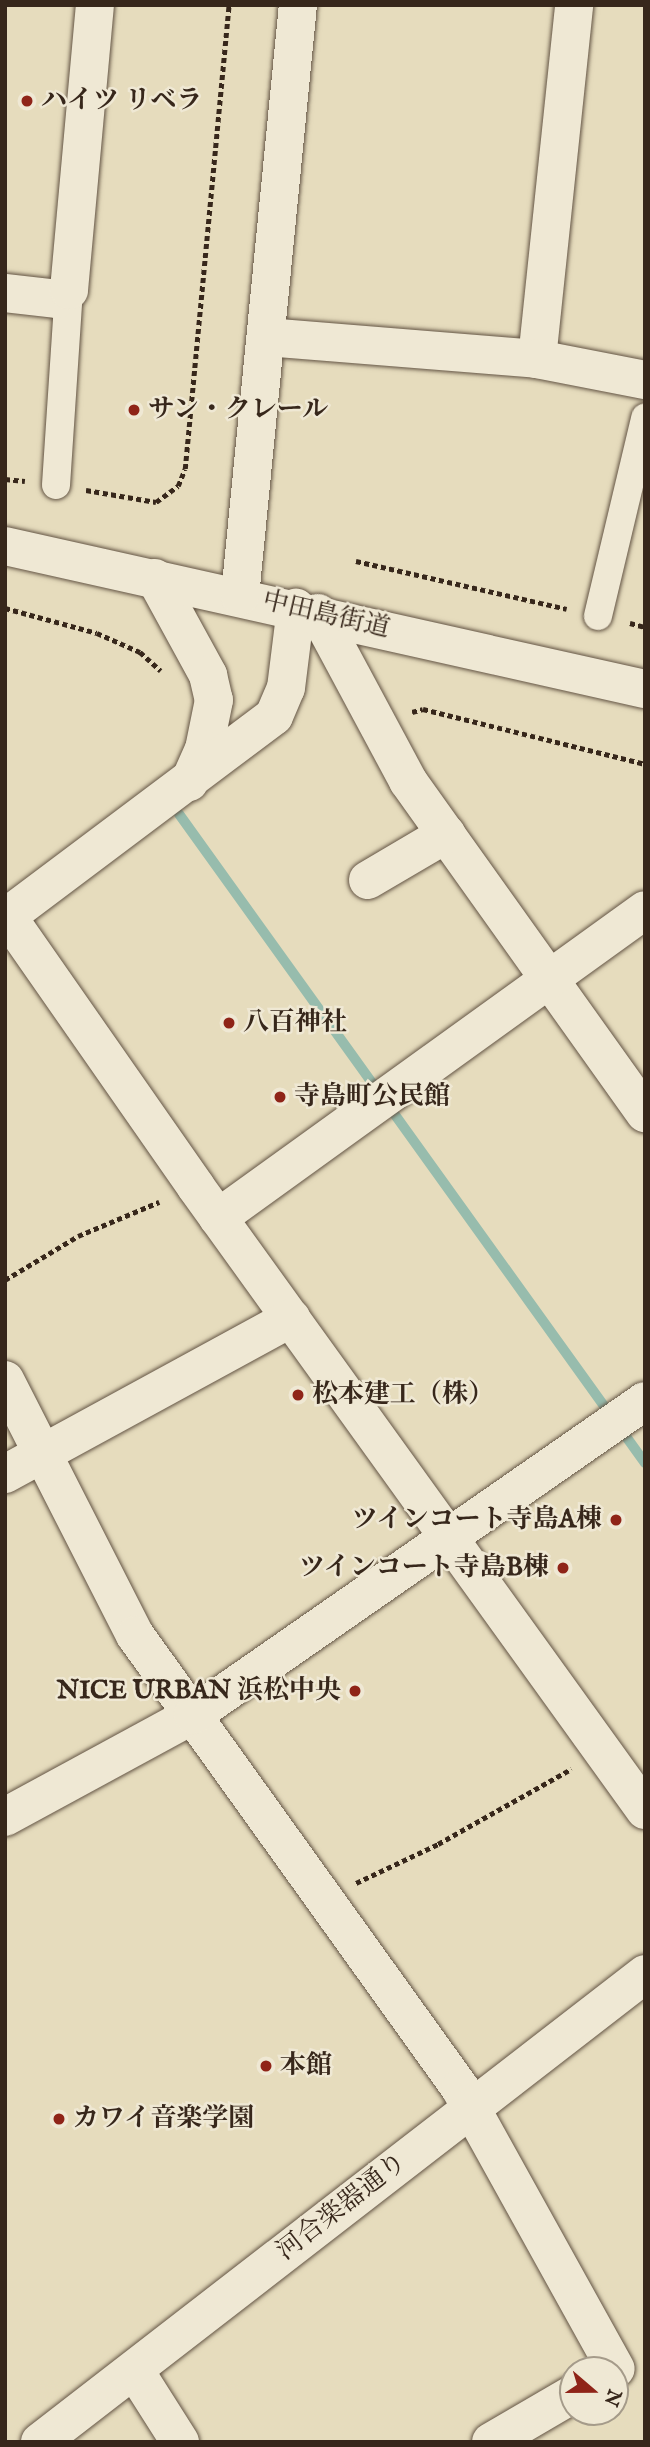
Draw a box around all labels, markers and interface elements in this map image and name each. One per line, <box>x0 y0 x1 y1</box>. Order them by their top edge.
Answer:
place label: ハイツ リベラ <box>41 85 203 117</box>
marker: ハイツ リベラ <box>19 93 35 109</box>
place label: サン・クレール <box>148 394 330 426</box>
marker: サン・クレール <box>126 402 142 418</box>
street label: 中田島街道 <box>259 585 393 645</box>
place label: 八百神社 <box>243 1007 347 1039</box>
marker: 八百神社 <box>221 1015 237 1031</box>
place label: 寺島町公民館 <box>294 1081 450 1113</box>
marker: 寺島町公民館 <box>272 1089 288 1105</box>
place label: 松本建工（株） <box>312 1379 494 1411</box>
marker: 松本建工（株） <box>290 1387 306 1403</box>
place label: ツインコート寺島A棟 <box>350 1504 602 1536</box>
marker: ツインコート寺島A棟 <box>608 1512 624 1528</box>
place label: ツインコート寺島B棟 <box>298 1552 549 1584</box>
marker: ツインコート寺島B棟 <box>555 1560 571 1576</box>
place label: NICE URBAN 浜松中央 <box>57 1675 341 1707</box>
marker: NICE URBAN 浜松中央 <box>347 1683 363 1699</box>
place label: 本館 <box>280 2050 332 2082</box>
marker: 本館 <box>258 2058 274 2074</box>
place label: カワイ音楽学園 <box>73 2103 255 2135</box>
marker: カワイ音楽学園 <box>51 2111 67 2127</box>
street label: 河合楽器通り <box>271 2147 413 2267</box>
north arrow <box>559 2356 629 2426</box>
text: N <box>598 2386 626 2409</box>

